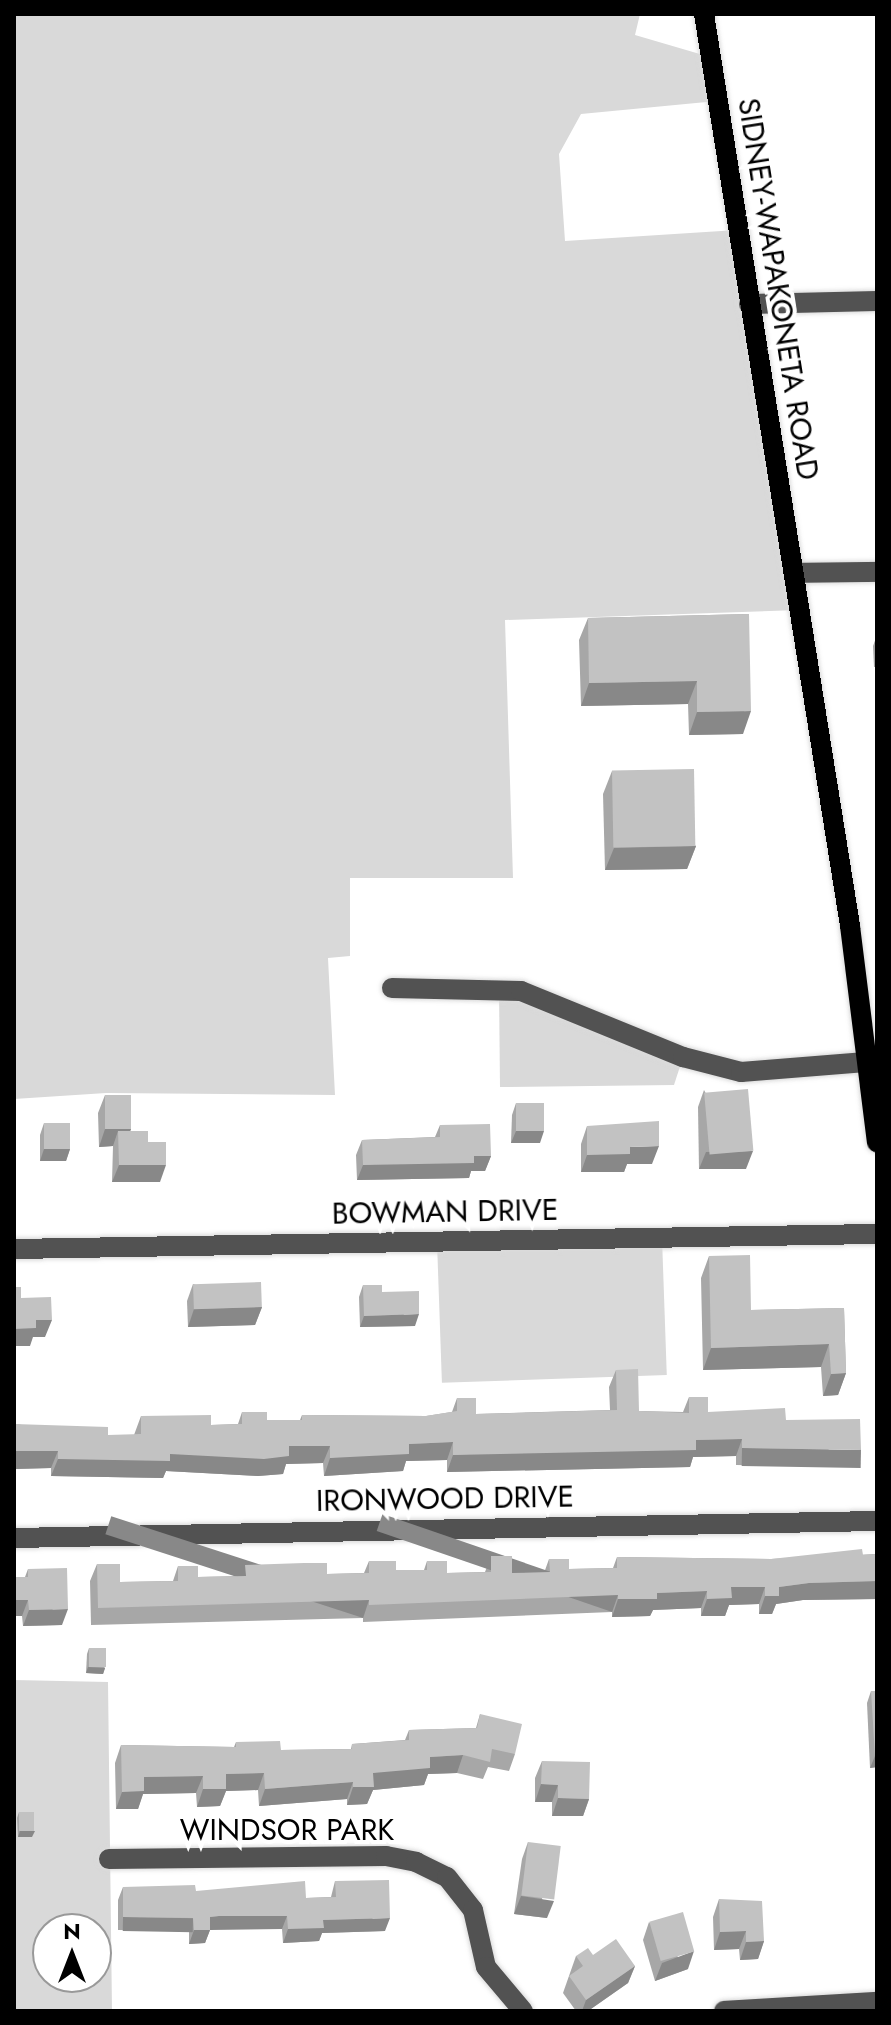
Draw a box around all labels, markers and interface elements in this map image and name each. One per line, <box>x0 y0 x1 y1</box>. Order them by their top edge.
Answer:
street label: SIDNEY-WAPAKONETA ROAD <box>730 95 826 483</box>
street label: BOWMAN DRIVE <box>331 1192 559 1232</box>
street label: IRONWOOD DRIVE <box>316 1479 574 1519</box>
street label: WINDSOR PARK <box>180 1812 394 1848</box>
north arrow <box>32 1913 112 1993</box>
text: N <box>63 1915 81 1947</box>

